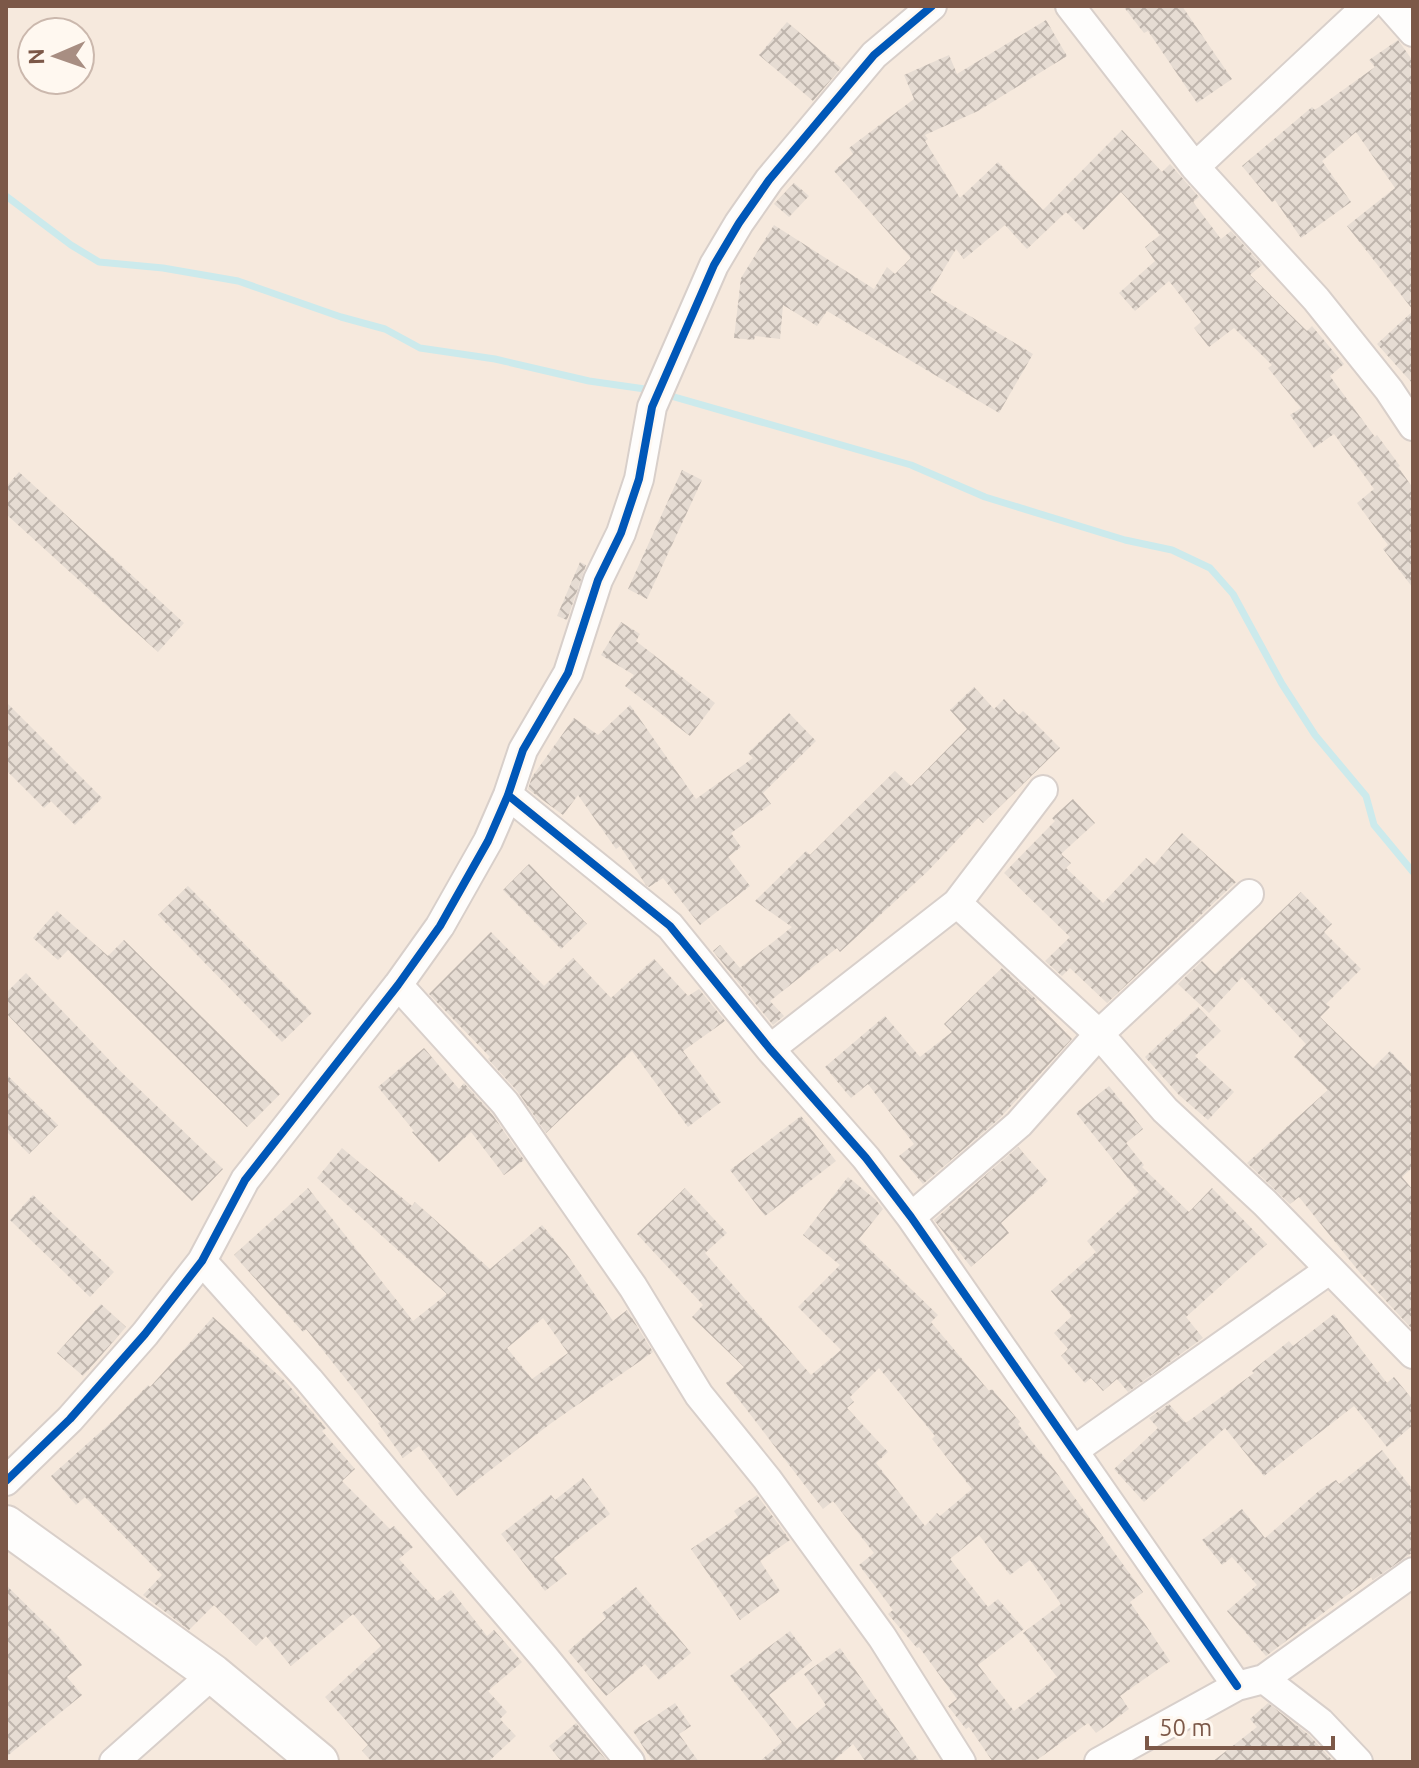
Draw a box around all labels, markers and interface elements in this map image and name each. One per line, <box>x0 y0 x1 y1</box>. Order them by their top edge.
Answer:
north arrow <box>16 16 96 96</box>
text: N <box>23 48 48 65</box>
scale bar <box>1147 1700 1333 1750</box>
text: 50 m <box>1159 1714 1212 1741</box>

